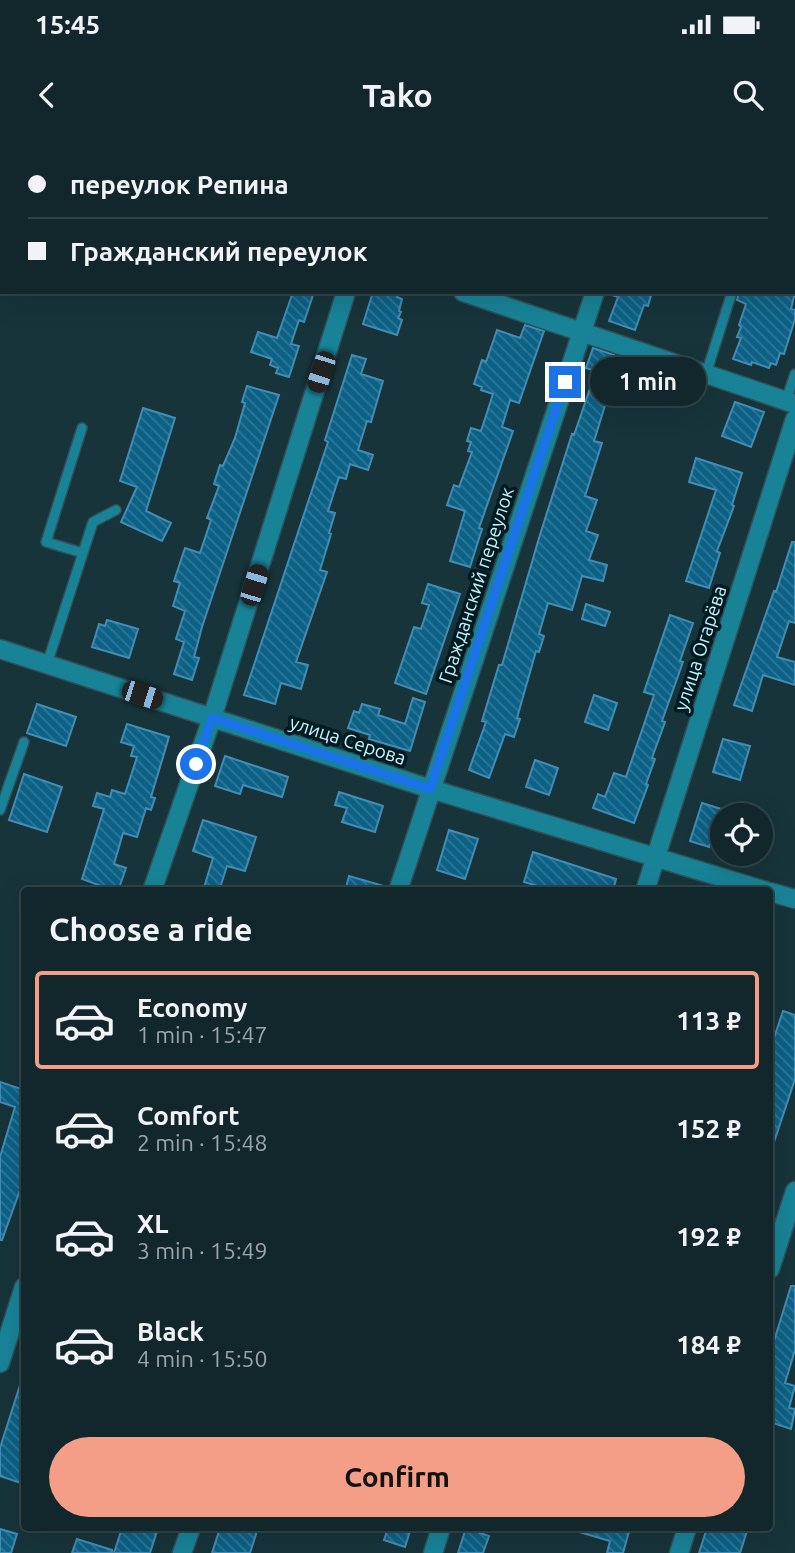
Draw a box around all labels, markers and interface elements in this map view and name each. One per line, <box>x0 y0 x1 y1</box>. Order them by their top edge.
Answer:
text: 15:45 <box>35 10 100 39</box>
icon: back <box>28 76 66 114</box>
icon: search <box>729 76 767 114</box>
text: Tako <box>362 77 433 113</box>
text: переулок Репина <box>70 170 289 199</box>
text: Гражданский переулок <box>70 237 368 266</box>
car <box>305 349 338 395</box>
callout: 1 min <box>590 358 705 406</box>
route end <box>549 366 581 398</box>
text: 1 min <box>619 369 677 394</box>
street label: Гражданский переулок <box>434 484 518 686</box>
car <box>238 562 271 608</box>
street label: улица Огарёва <box>669 583 731 713</box>
car <box>119 679 166 711</box>
street label: улица Серова <box>287 711 409 769</box>
route start <box>180 748 212 780</box>
map controls <box>710 803 773 866</box>
button: locate <box>710 803 773 866</box>
text: Choose a ride <box>49 911 252 947</box>
icon: car <box>53 989 116 1052</box>
text: Economy <box>137 993 247 1022</box>
text: 113 ₽ <box>676 1006 741 1035</box>
text: 1 min · 15:47 <box>137 1022 268 1047</box>
icon: car <box>53 1097 116 1160</box>
text: Comfort <box>137 1101 240 1130</box>
text: 152 ₽ <box>676 1114 741 1143</box>
text: 2 min · 15:48 <box>137 1130 268 1155</box>
icon: car <box>53 1205 116 1268</box>
text: XL <box>137 1209 168 1238</box>
text: 192 ₽ <box>676 1222 741 1251</box>
text: 3 min · 15:49 <box>137 1238 268 1263</box>
icon: car <box>53 1313 116 1376</box>
text: Black <box>137 1317 204 1346</box>
text: 184 ₽ <box>676 1330 741 1359</box>
text: 4 min · 15:50 <box>137 1346 268 1371</box>
button: Confirm <box>49 1437 745 1517</box>

